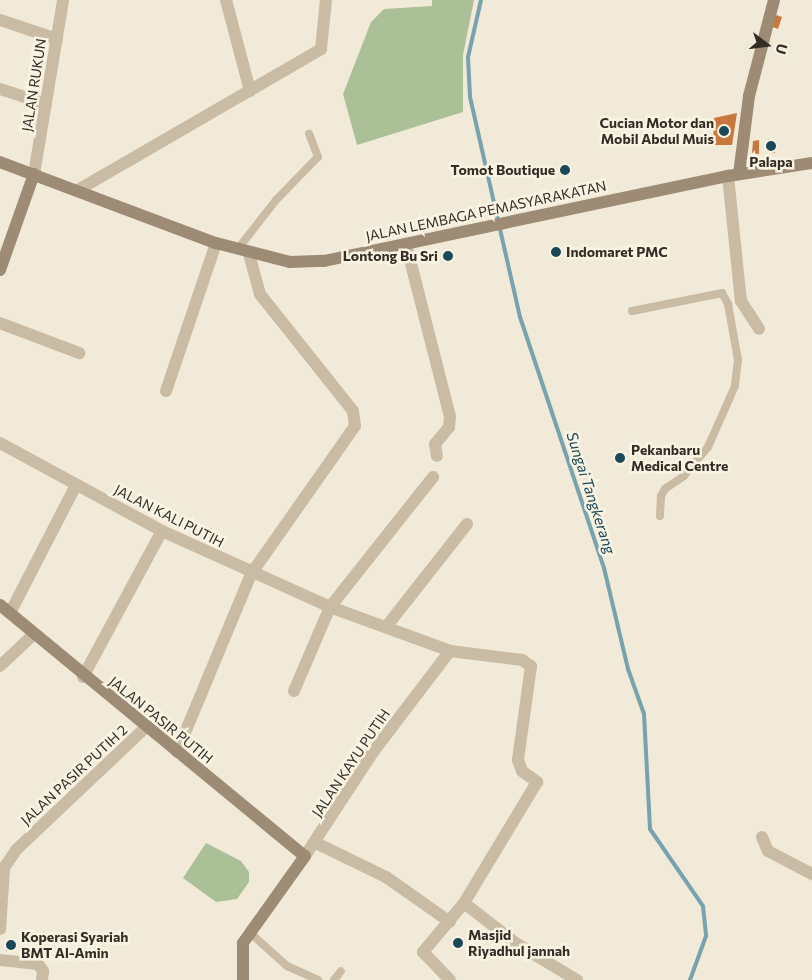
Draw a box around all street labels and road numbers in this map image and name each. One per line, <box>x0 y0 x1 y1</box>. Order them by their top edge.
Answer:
street label: JALAN RUKUN <box>18 37 50 133</box>
street label: JALAN LEMBAGA PEMASYARAKATAN <box>364 177 608 245</box>
street label: JALAN KALI PUTIH <box>111 481 227 551</box>
street label: JALAN PASIR PUTIH <box>106 673 216 767</box>
street label: JALAN KAYU PUTIH <box>309 706 393 820</box>
street label: JALAN PASIR PUTIH 2 <box>17 721 131 829</box>

